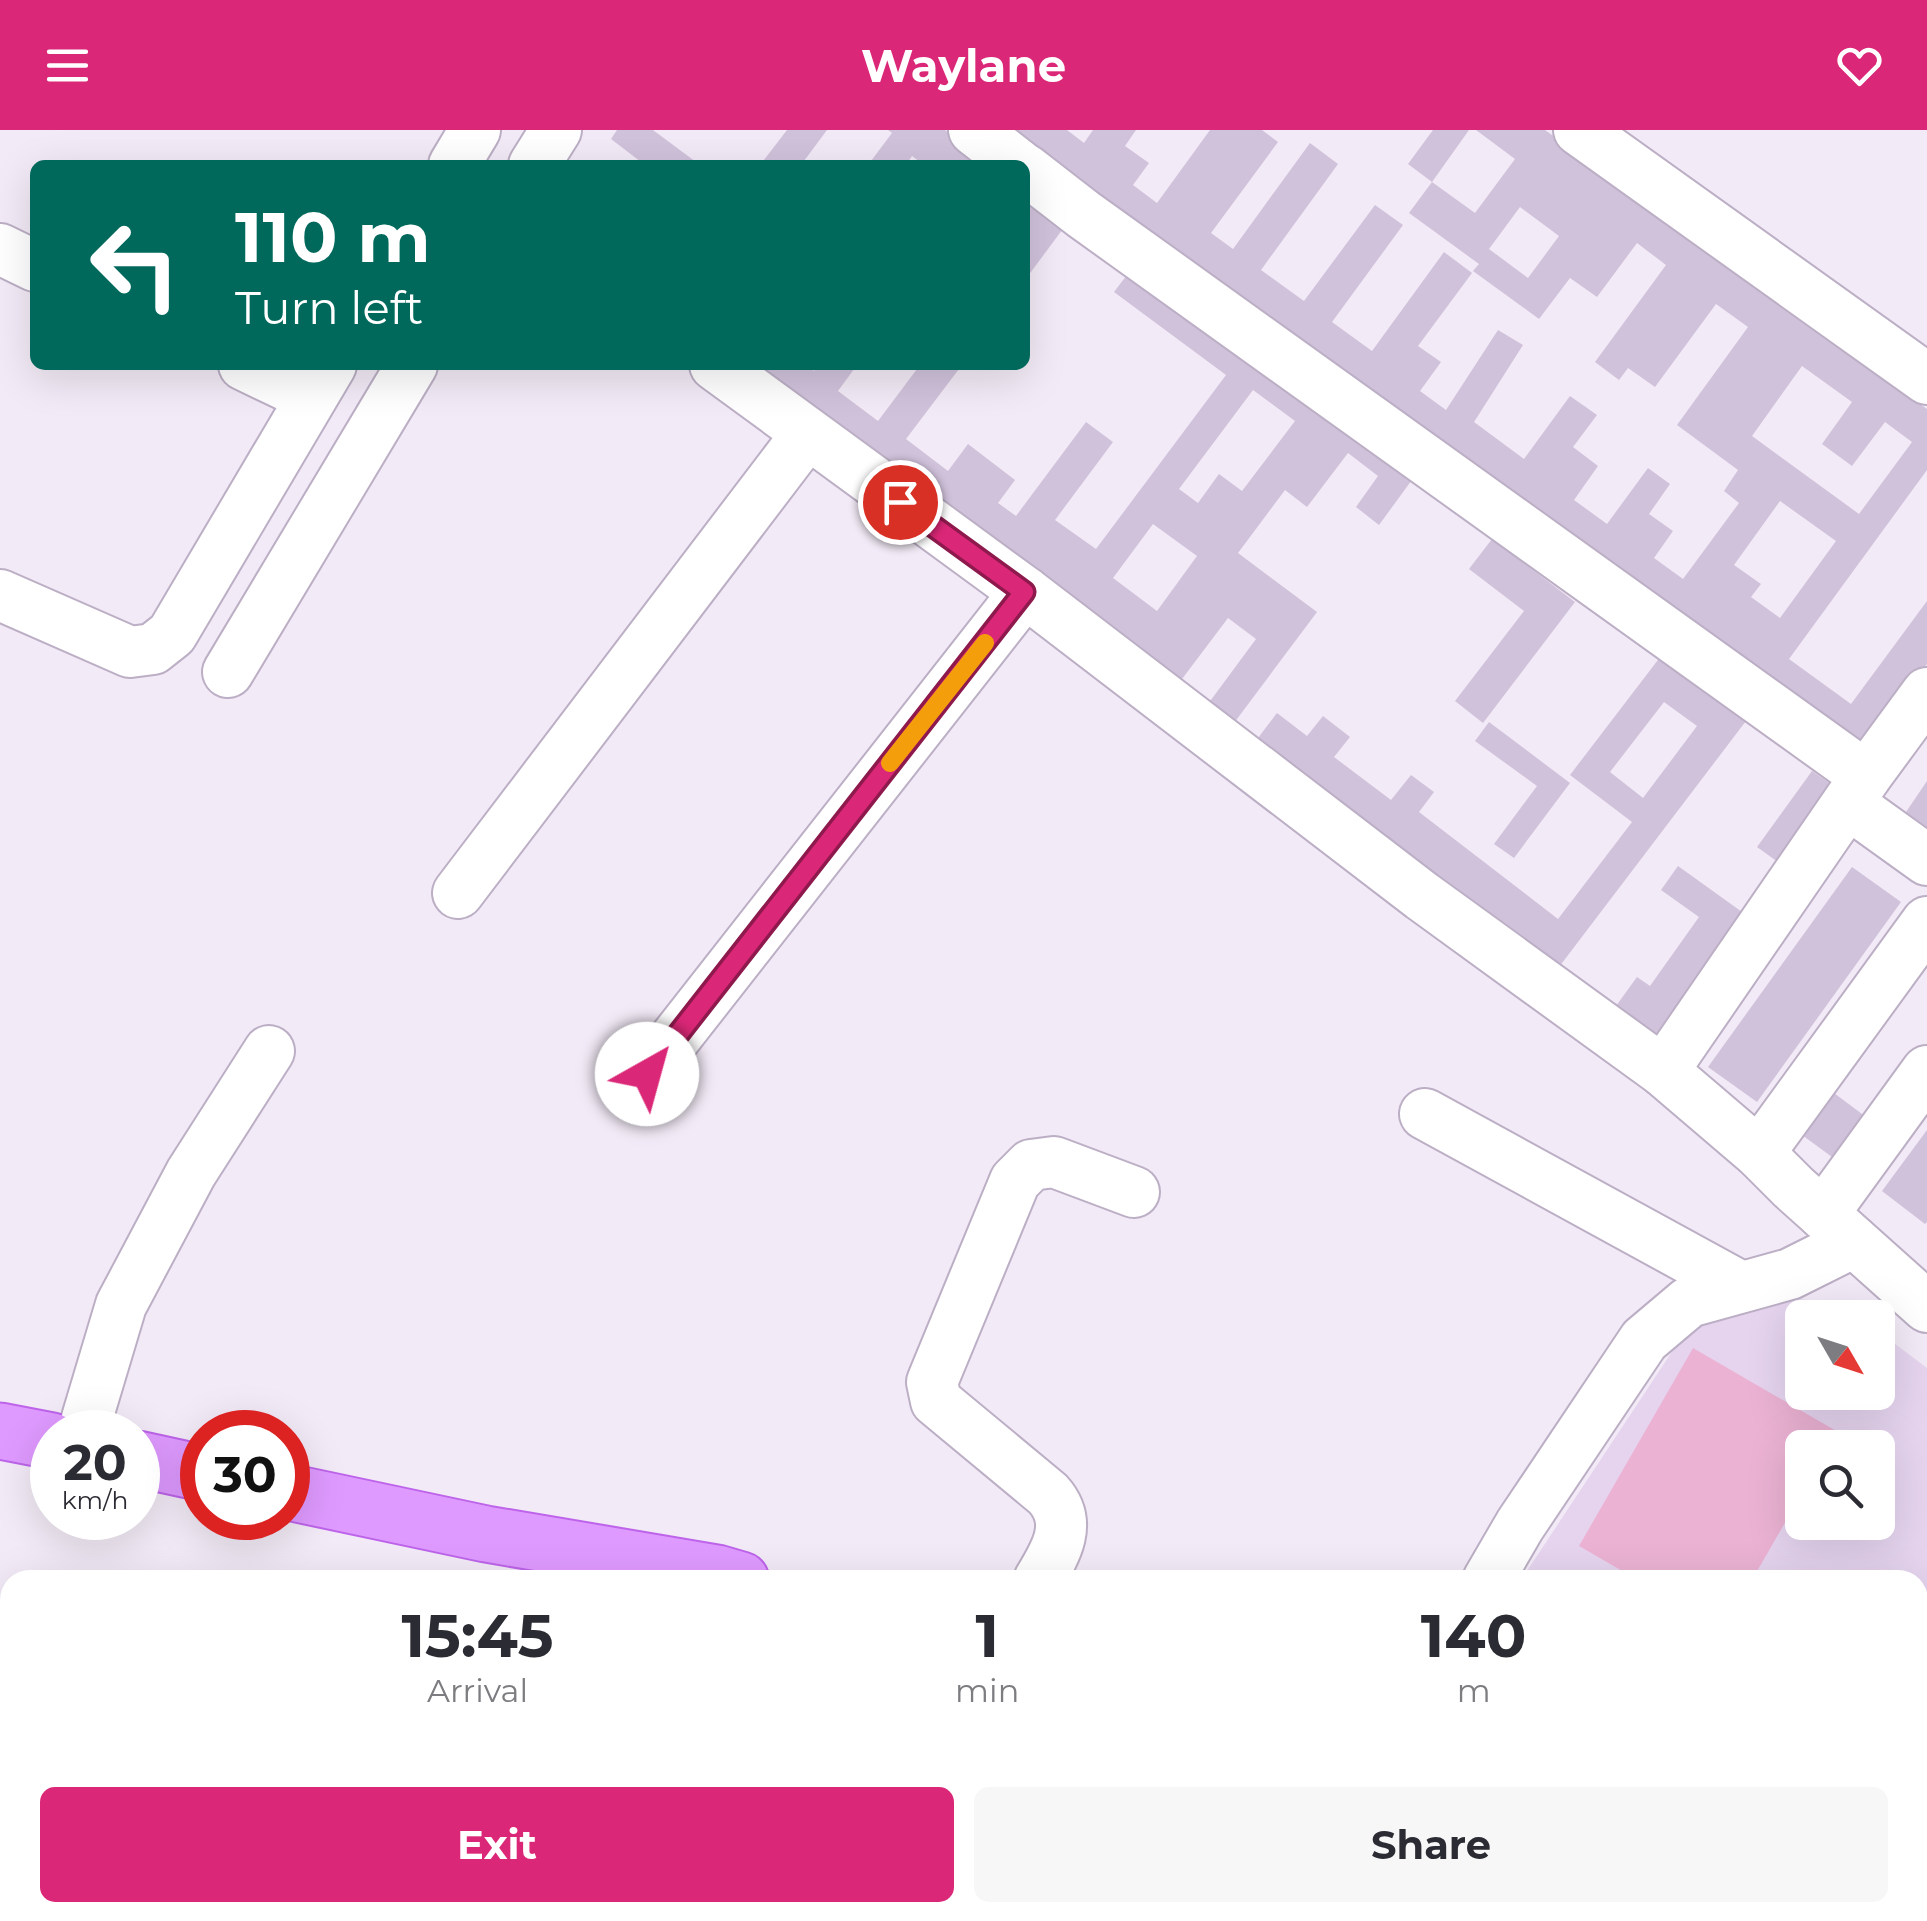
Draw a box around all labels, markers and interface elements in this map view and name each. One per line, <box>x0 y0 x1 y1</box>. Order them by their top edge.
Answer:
icon: menu <box>40 38 95 93</box>
text: Waylane <box>861 38 1066 93</box>
icon: heart <box>1832 38 1887 93</box>
text: 110 m <box>235 194 431 280</box>
icon: left <box>70 200 200 330</box>
text: Turn left <box>235 280 423 335</box>
pin <box>858 460 943 545</box>
icon: arrive <box>873 475 928 530</box>
position arrow <box>595 1022 699 1126</box>
north arrow <box>1785 1300 1895 1410</box>
map controls <box>1785 1300 1895 1540</box>
speed limit sign: 30 <box>180 1410 310 1540</box>
button: search <box>1785 1430 1895 1540</box>
text: 20 <box>63 1432 127 1493</box>
text: km/h <box>62 1485 128 1515</box>
text: 15:45 <box>402 1599 554 1672</box>
text: 1 <box>975 1599 999 1672</box>
text: 140 <box>1421 1599 1526 1672</box>
text: Arrival <box>427 1671 528 1710</box>
text: min <box>955 1671 1019 1710</box>
text: m <box>1457 1671 1491 1710</box>
button: Exit <box>40 1787 954 1902</box>
button: Share <box>974 1787 1888 1902</box>

